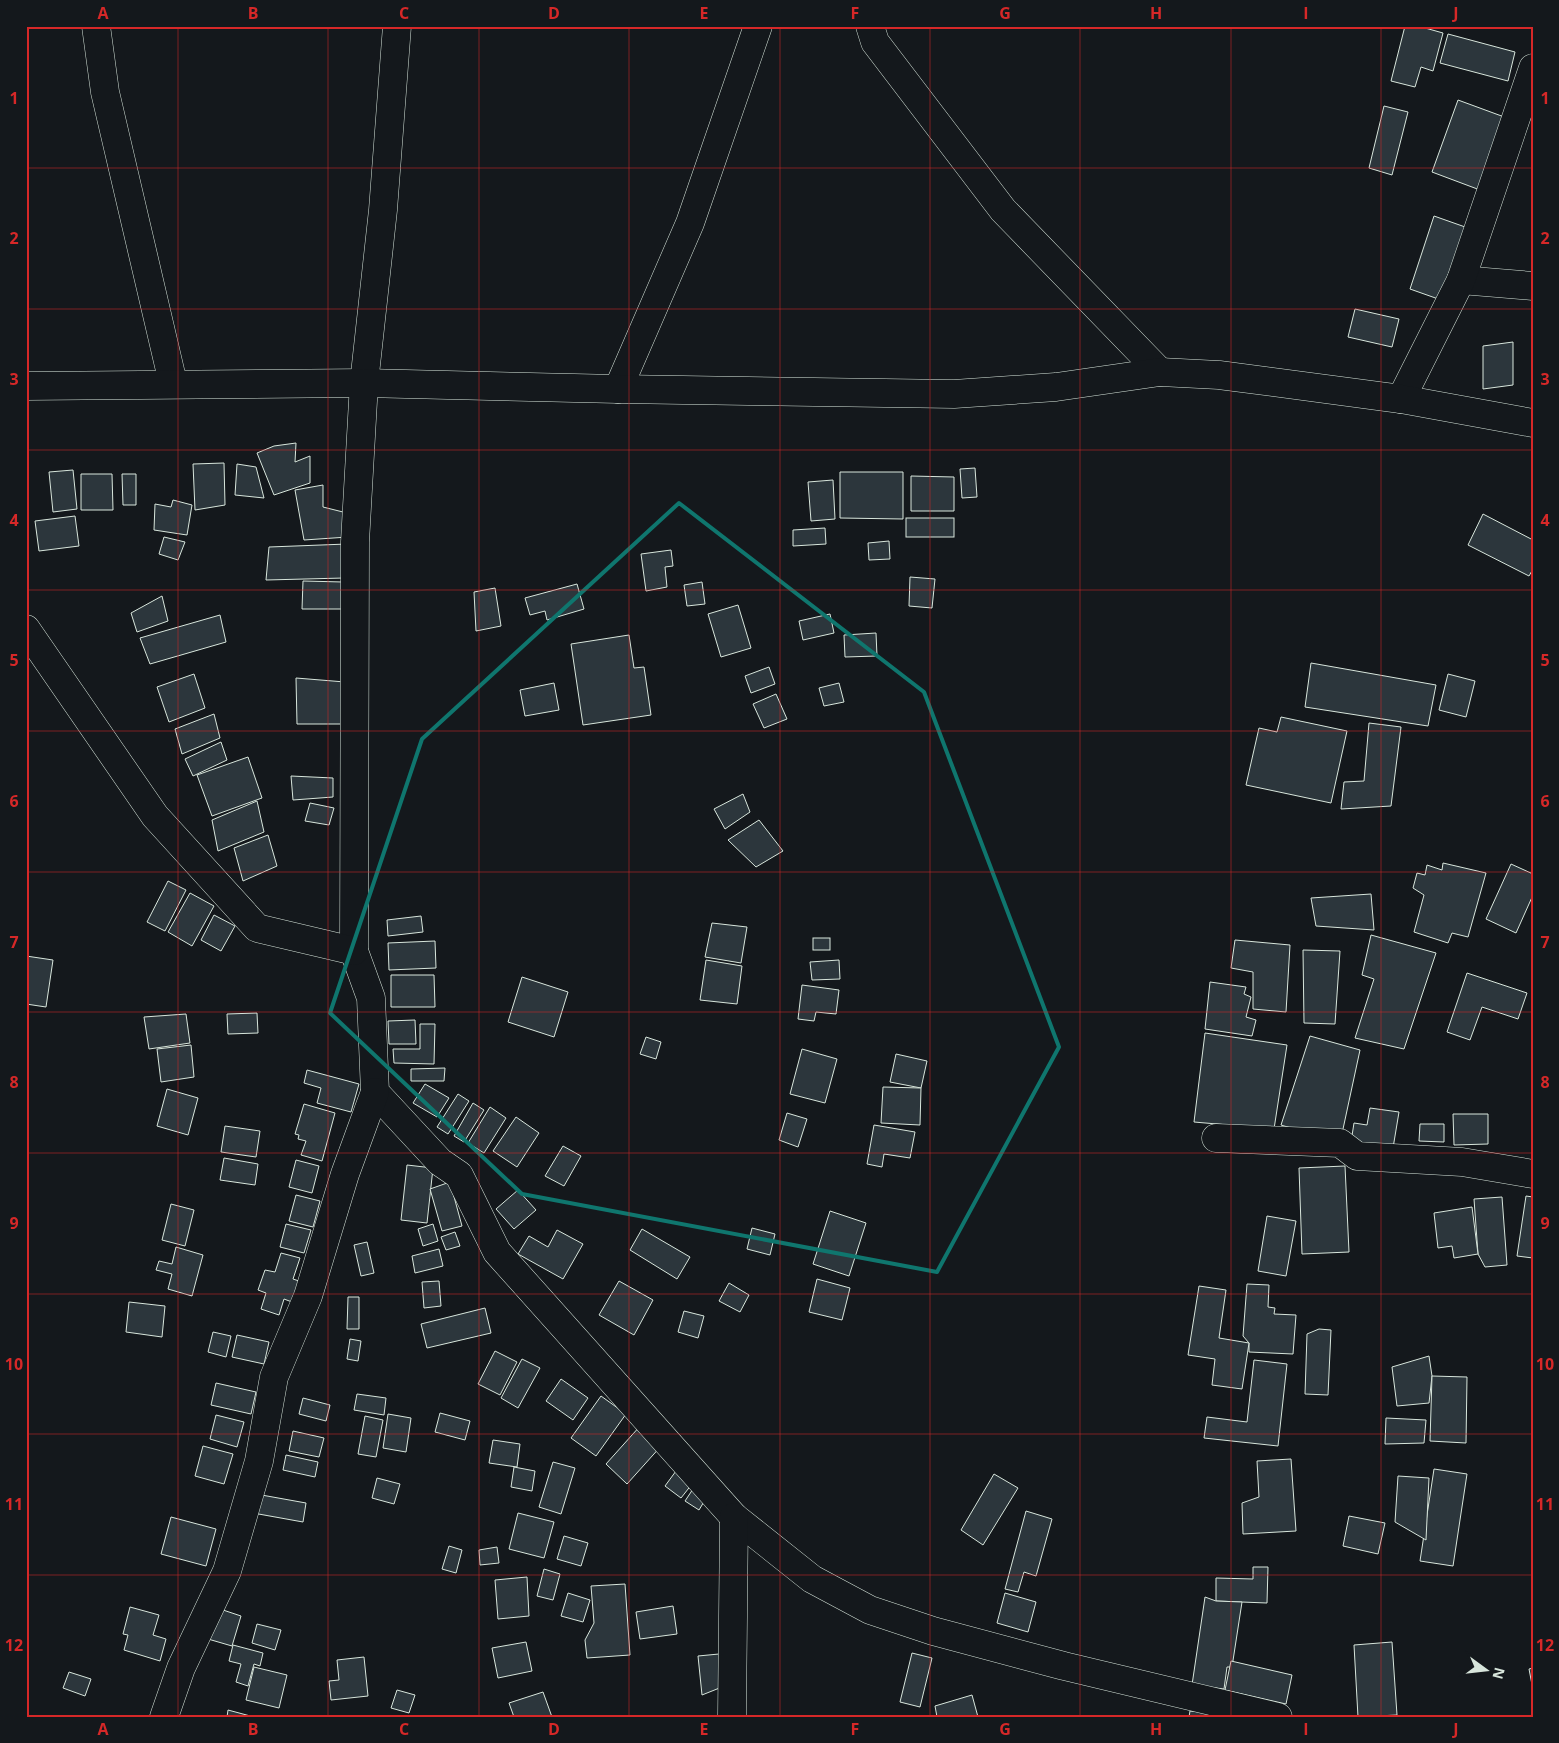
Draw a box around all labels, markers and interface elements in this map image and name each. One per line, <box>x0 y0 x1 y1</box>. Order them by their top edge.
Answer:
text: A <box>97 2 109 24</box>
text: B <box>248 2 258 24</box>
text: C <box>399 2 409 24</box>
text: D <box>548 2 560 24</box>
text: E <box>700 2 709 24</box>
text: F <box>851 2 859 24</box>
text: G <box>999 2 1011 24</box>
text: H <box>1150 2 1162 24</box>
text: I <box>1303 2 1309 24</box>
text: J <box>1451 2 1459 24</box>
text: 1 <box>9 87 19 109</box>
text: 1 <box>1540 87 1550 109</box>
text: 2 <box>9 227 19 249</box>
text: 2 <box>1540 227 1550 249</box>
text: 3 <box>9 368 19 390</box>
text: 3 <box>1540 368 1550 390</box>
text: 4 <box>9 509 19 531</box>
text: 4 <box>1540 509 1550 531</box>
text: 5 <box>9 649 19 671</box>
text: 5 <box>1540 649 1550 671</box>
text: 6 <box>9 790 19 812</box>
text: 6 <box>1540 790 1550 812</box>
text: 7 <box>9 931 19 953</box>
text: 7 <box>1540 931 1550 953</box>
text: 8 <box>9 1071 19 1093</box>
text: 8 <box>1540 1071 1550 1093</box>
text: 9 <box>9 1212 19 1234</box>
text: 9 <box>1540 1212 1550 1234</box>
text: 10 <box>5 1353 23 1375</box>
text: 10 <box>1536 1353 1554 1375</box>
text: 11 <box>5 1493 23 1515</box>
text: 11 <box>1536 1493 1554 1515</box>
text: 12 <box>5 1634 23 1656</box>
text: 12 <box>1536 1634 1554 1656</box>
north arrow <box>1462 1646 1512 1696</box>
text: N <box>1488 1666 1510 1681</box>
text: A <box>97 1718 109 1740</box>
text: B <box>248 1718 258 1740</box>
text: C <box>399 1718 409 1740</box>
text: D <box>548 1718 560 1740</box>
text: E <box>700 1718 709 1740</box>
text: F <box>851 1718 859 1740</box>
text: G <box>999 1718 1011 1740</box>
text: H <box>1150 1718 1162 1740</box>
text: I <box>1303 1718 1309 1740</box>
text: J <box>1451 1718 1459 1740</box>

